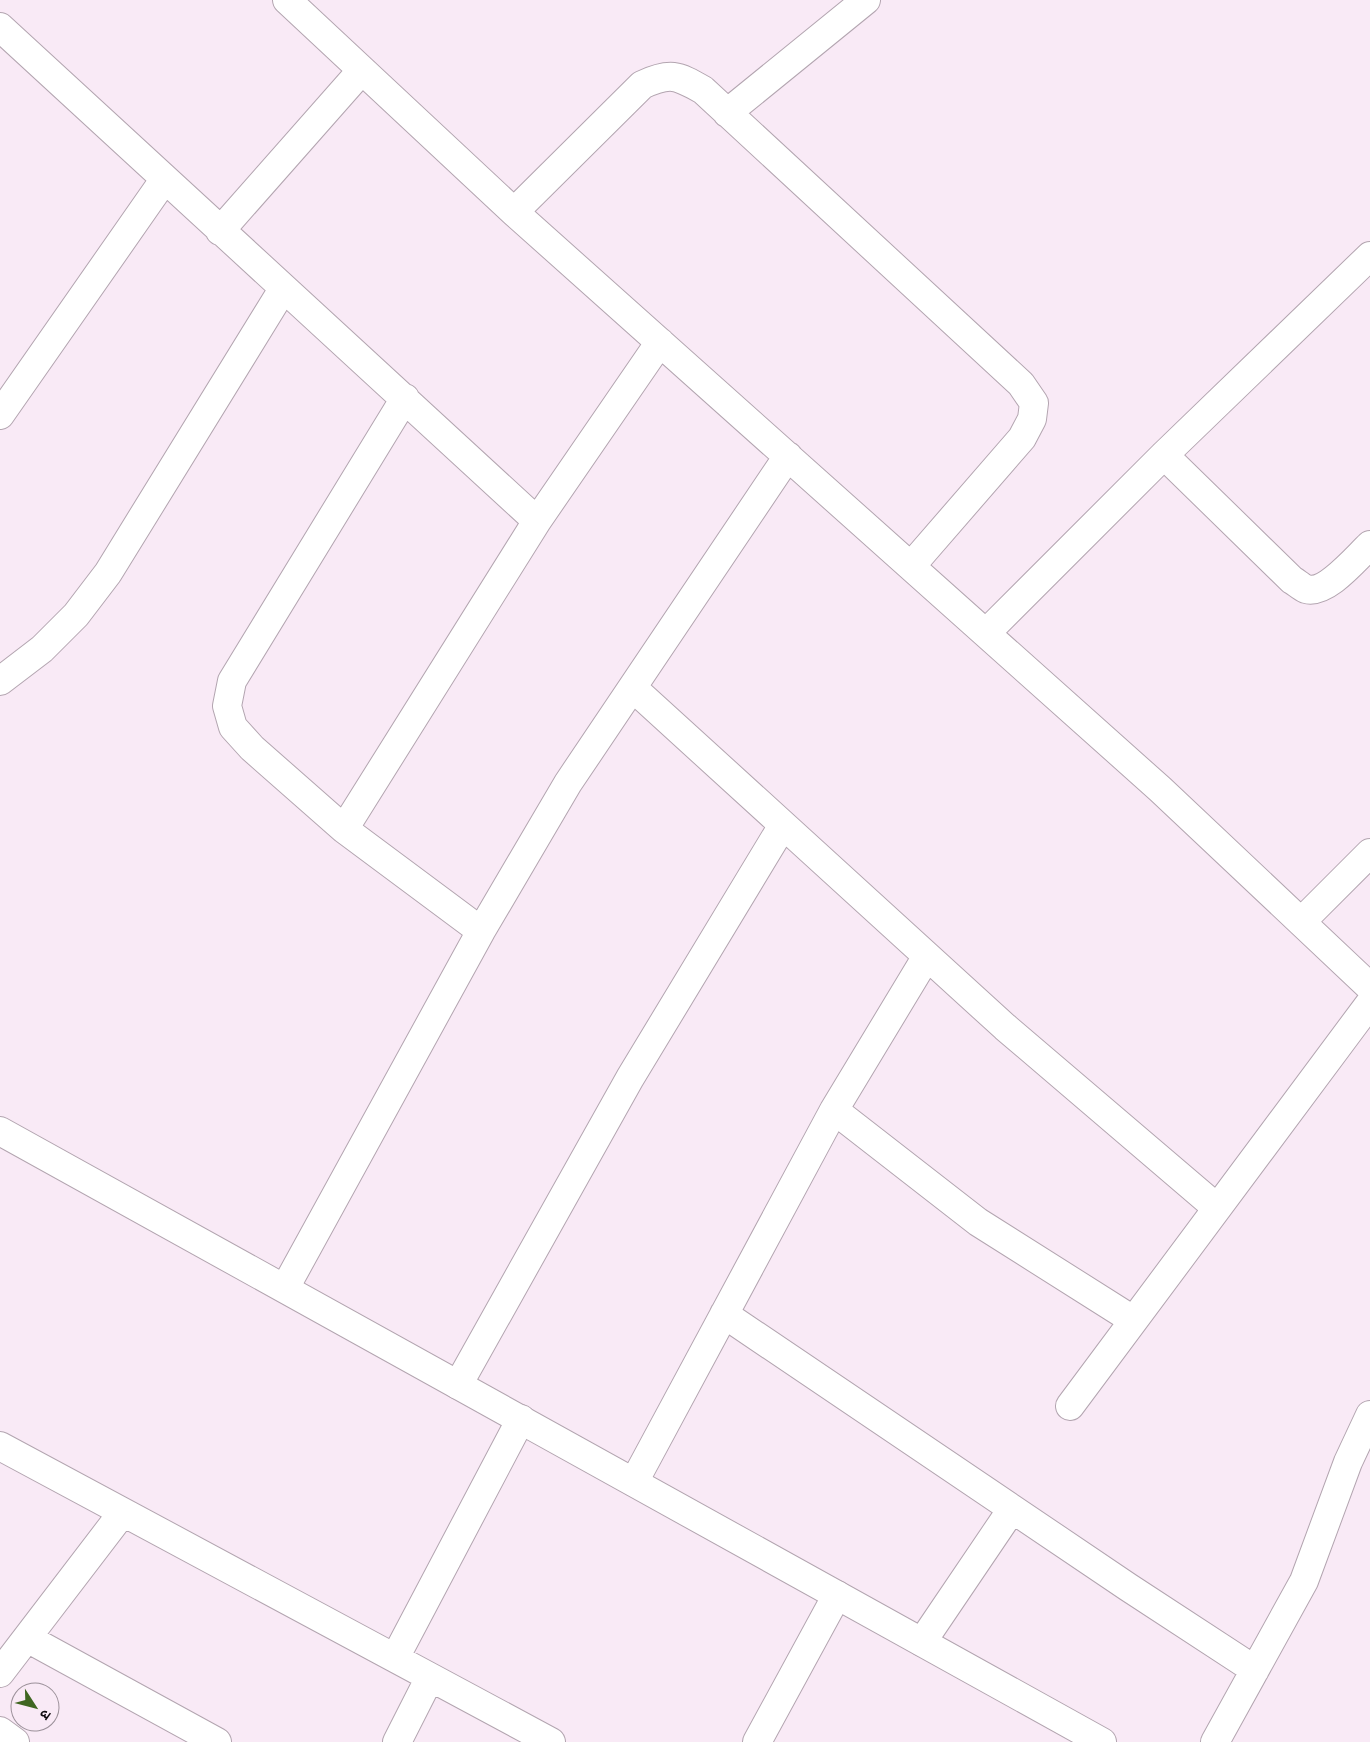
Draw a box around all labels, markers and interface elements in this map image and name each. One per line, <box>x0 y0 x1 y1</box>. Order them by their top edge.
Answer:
north arrow <box>10 1682 60 1732</box>
text: उ <box>36 1707 54 1723</box>

